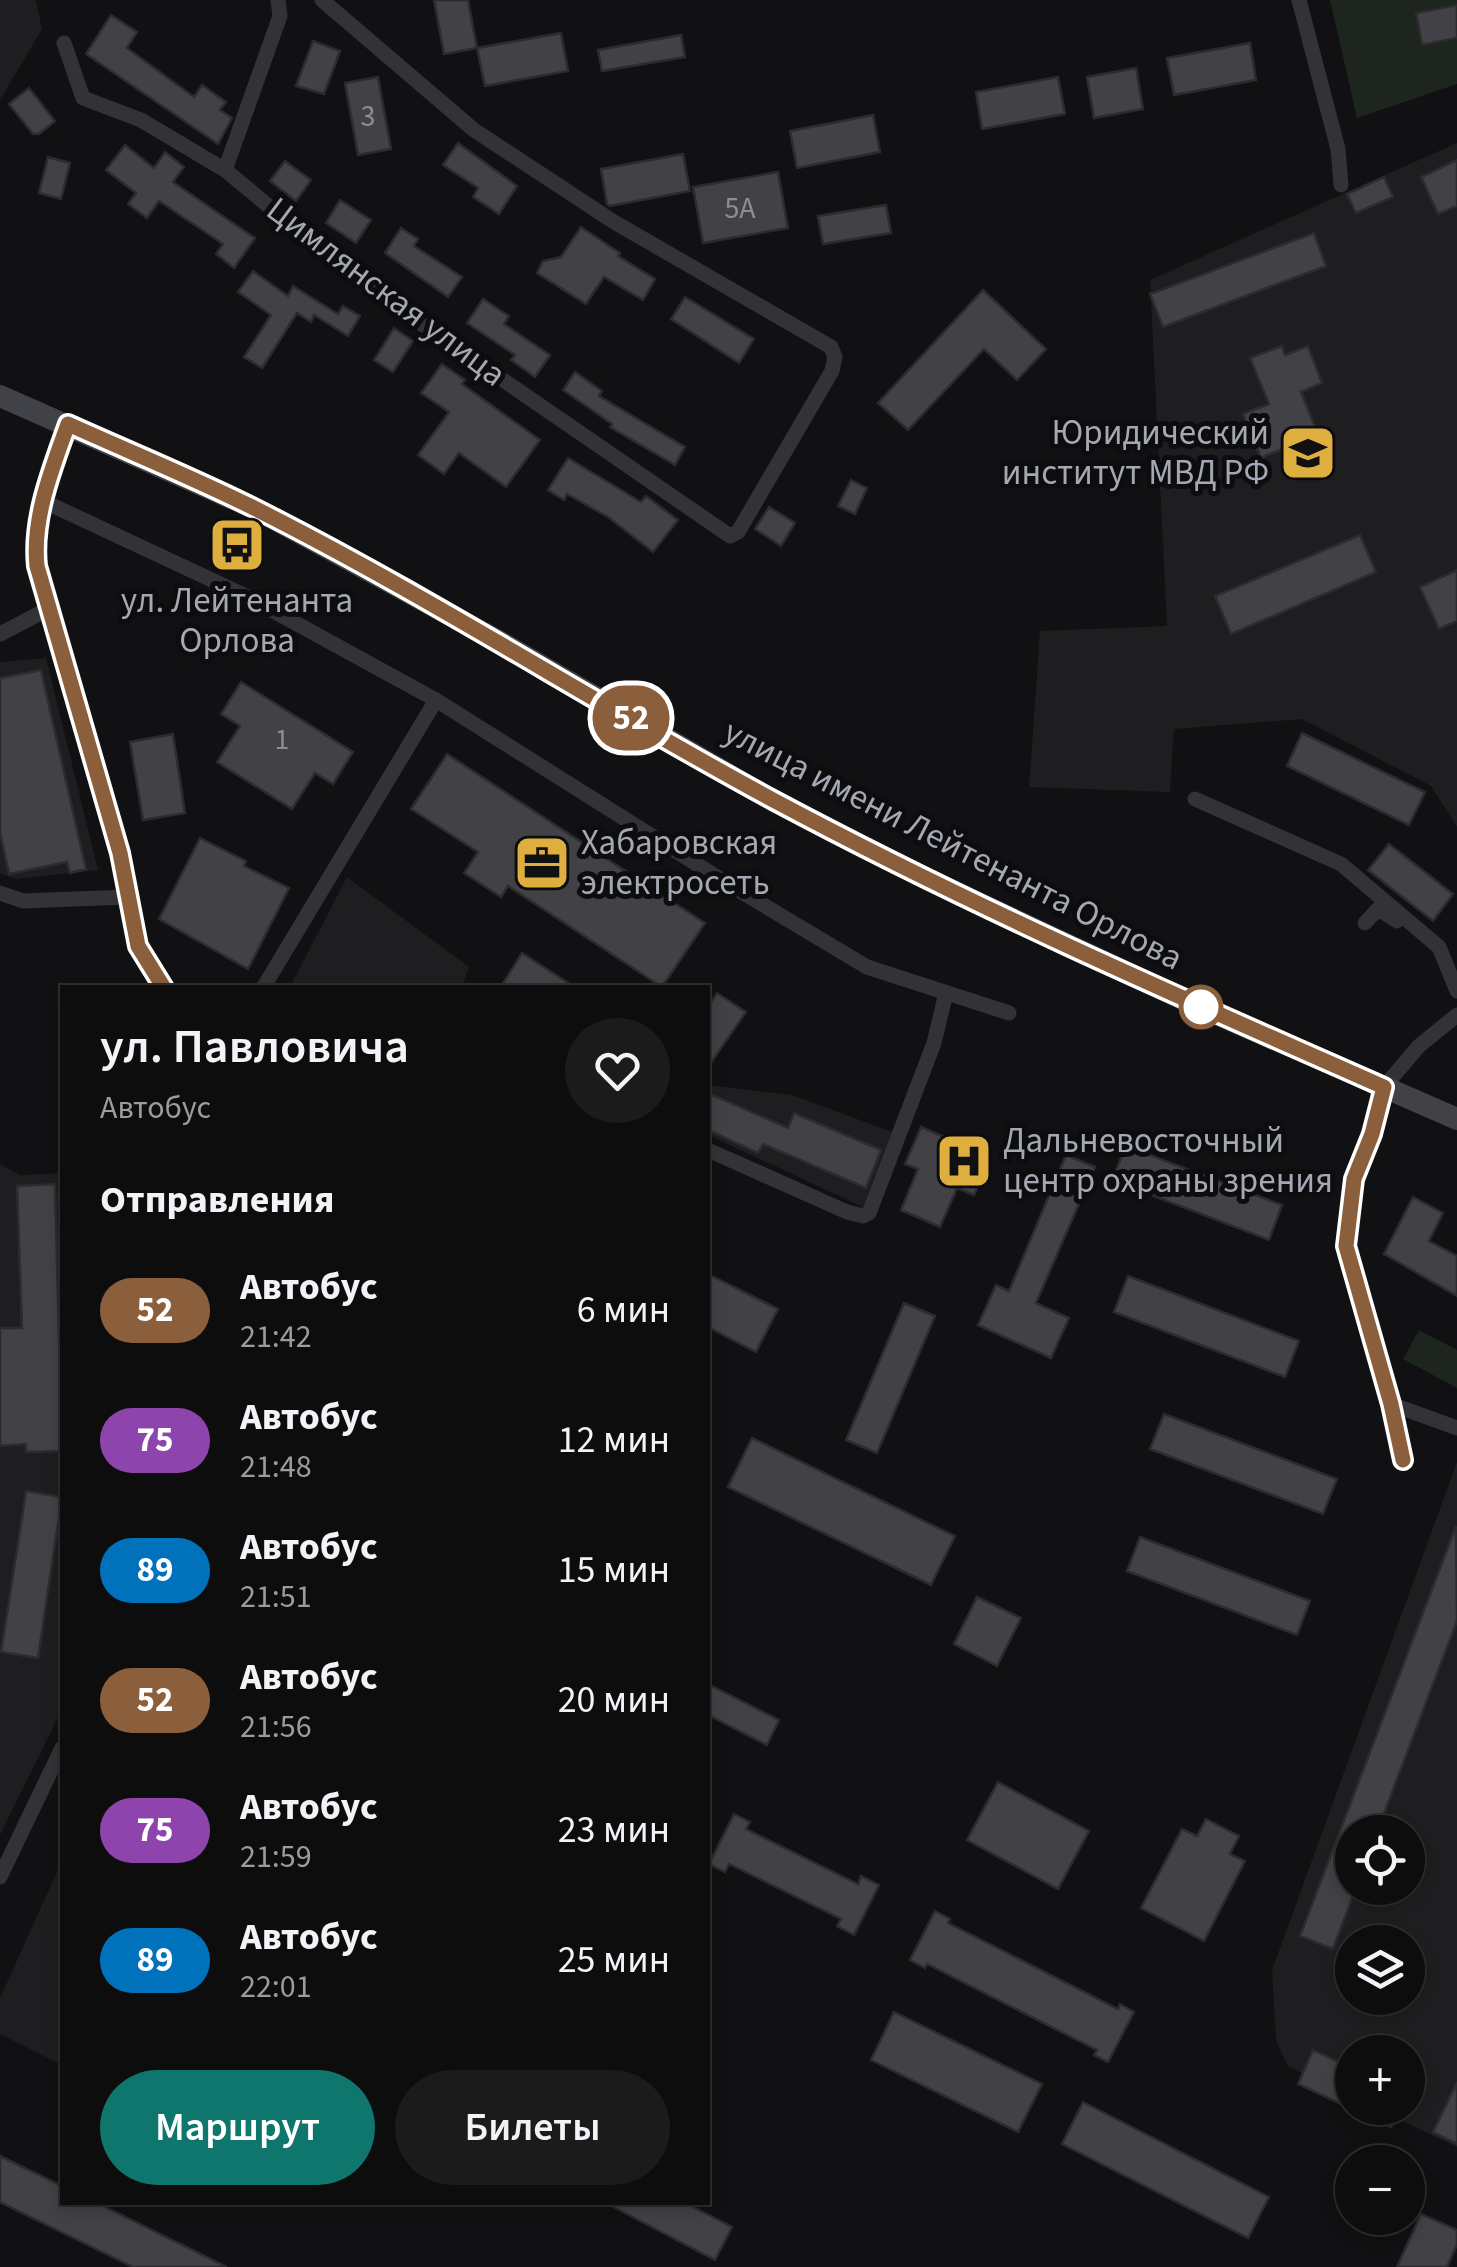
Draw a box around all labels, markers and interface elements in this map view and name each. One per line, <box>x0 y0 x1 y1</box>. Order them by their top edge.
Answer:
house number: 3 <box>361 95 375 138</box>
street label: Цимлянская улица <box>256 185 516 399</box>
house number: 5А <box>724 187 756 230</box>
place label: Юридический институт МВД РФ <box>1002 408 1269 498</box>
school or university icon: Юридический институт МВД РФ <box>1278 423 1338 483</box>
bus stop icon: ул. Лейтенанта Орлова <box>207 515 267 575</box>
place label: ул. Лейтенанта Орлова <box>121 576 353 666</box>
line badge: 52 <box>586 686 676 750</box>
text: 52 <box>613 693 649 743</box>
street label: улица имени Лейтенанта Орлова <box>715 707 1191 983</box>
house number: 1 <box>275 718 289 761</box>
place label: Хабаровская электросеть <box>581 818 777 908</box>
office icon: Хабаровская электросеть <box>512 833 572 893</box>
unlabelled marker <box>1180 986 1222 1028</box>
text: ул. Павловича <box>100 1013 409 1081</box>
button: heart <box>565 1018 670 1123</box>
text: Автобус <box>100 1085 211 1131</box>
place label: Дальневосточный центр охраны зрения <box>1003 1116 1333 1206</box>
hospital icon: Дальневосточный центр охраны зрения <box>934 1131 994 1191</box>
text: Отправления <box>100 1173 334 1227</box>
text: Автобус <box>240 1260 378 1314</box>
text: 6 мин <box>577 1283 670 1337</box>
text: 52 <box>137 1285 173 1335</box>
text: 21:42 <box>240 1314 312 1360</box>
text: Автобус <box>240 1390 378 1444</box>
text: 12 мин <box>558 1413 670 1467</box>
text: 75 <box>137 1415 173 1465</box>
text: 21:48 <box>240 1444 312 1490</box>
text: Автобус <box>240 1520 378 1574</box>
text: 15 мин <box>558 1543 670 1597</box>
text: 89 <box>137 1545 173 1595</box>
text: 21:51 <box>240 1574 312 1620</box>
text: Автобус <box>240 1650 378 1704</box>
text: 20 мин <box>558 1673 670 1727</box>
text: 52 <box>137 1675 173 1725</box>
text: 21:56 <box>240 1704 312 1750</box>
text: Автобус <box>240 1780 378 1834</box>
text: 23 мин <box>558 1803 670 1857</box>
text: 75 <box>137 1805 173 1855</box>
map controls <box>1335 1815 1425 2235</box>
button: locate <box>1335 1815 1425 1905</box>
text: 21:59 <box>240 1834 312 1880</box>
text: Автобус <box>240 1910 378 1964</box>
button: layers <box>1335 1925 1425 2015</box>
text: 25 мин <box>558 1933 670 1987</box>
text: 89 <box>137 1935 173 1985</box>
text: 22:01 <box>240 1964 312 2010</box>
button: + <box>1335 2035 1425 2125</box>
button: Маршрут <box>100 2070 375 2185</box>
button: Билеты <box>395 2070 670 2185</box>
button: − <box>1335 2145 1425 2235</box>

